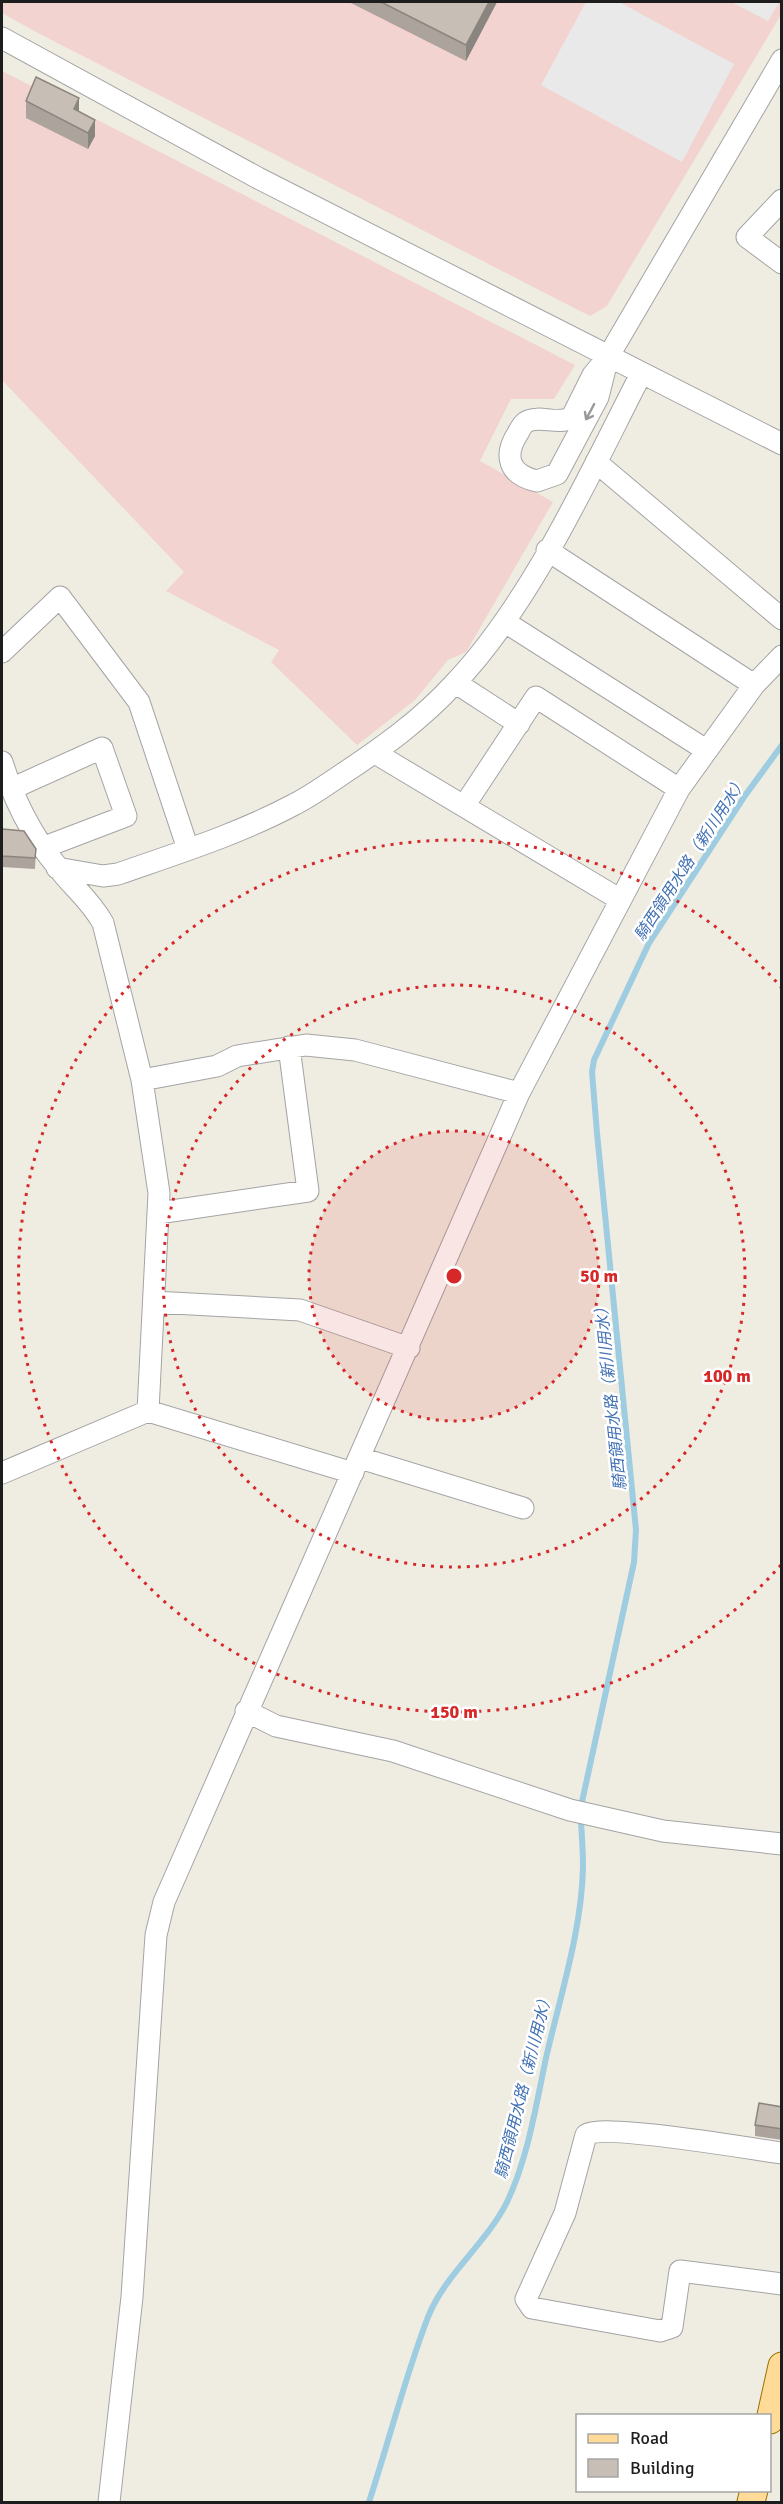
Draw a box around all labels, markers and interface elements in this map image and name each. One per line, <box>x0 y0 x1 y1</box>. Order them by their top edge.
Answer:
one-way arrow <box>584 403 595 421</box>
water label: 騎西領用水路（新川用水） <box>630 773 752 945</box>
text: 50 m <box>580 1265 618 1287</box>
centre of rings <box>444 1266 464 1286</box>
water label: 騎西領用水路（新川用水） <box>591 1298 631 1491</box>
text: 100 m <box>703 1365 751 1387</box>
text: 150 m <box>430 1701 478 1723</box>
water label: 騎西領用水路（新川用水） <box>491 1990 557 2181</box>
legend <box>576 2414 771 2492</box>
text: Road <box>630 2427 669 2449</box>
text: Building <box>630 2457 694 2479</box>

